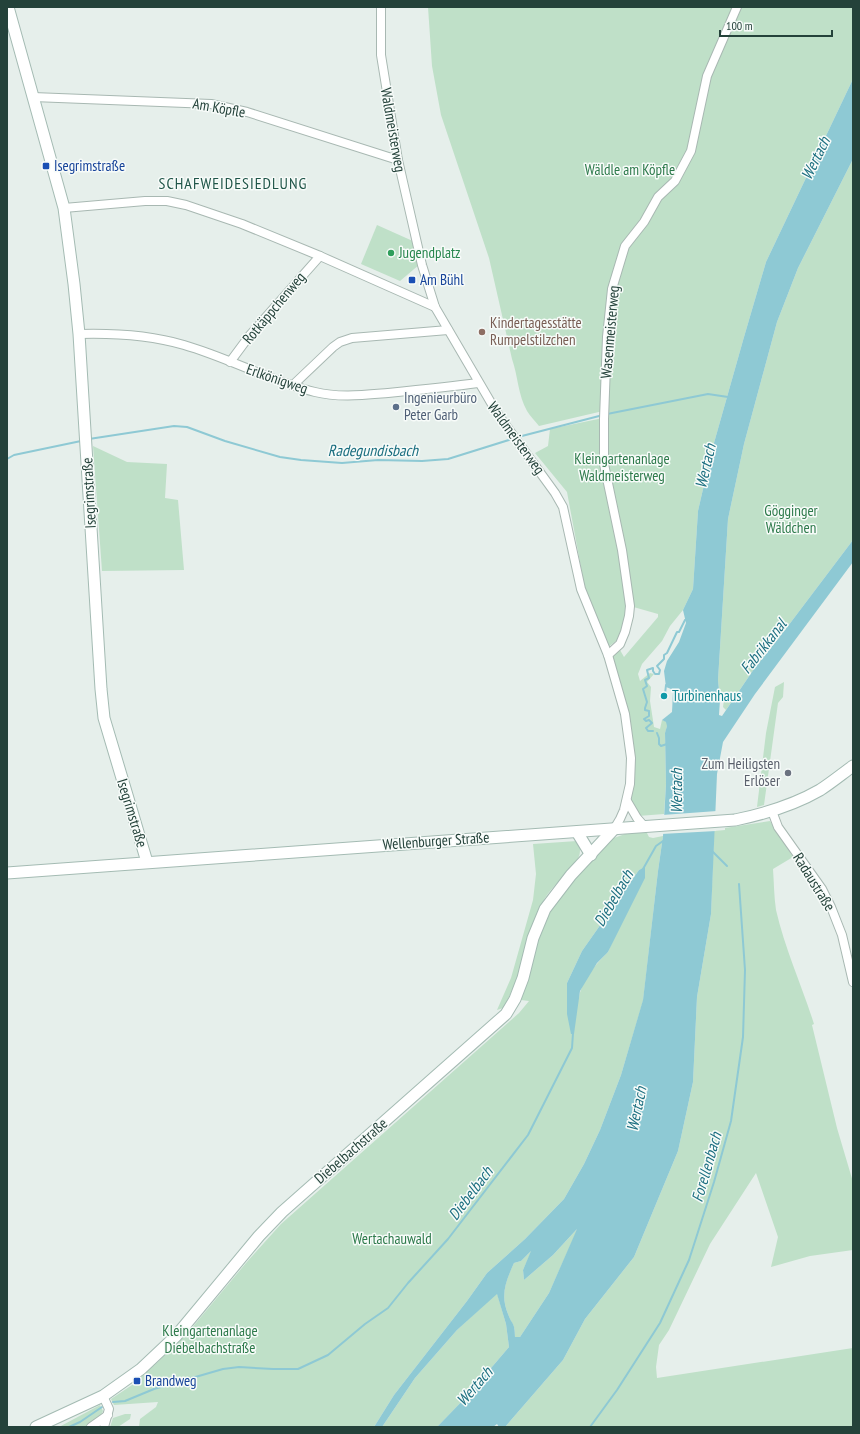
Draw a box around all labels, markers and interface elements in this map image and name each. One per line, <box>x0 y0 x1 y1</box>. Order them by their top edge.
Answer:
scale bar <box>720 12 832 38</box>
text: 100 m <box>726 18 753 33</box>
street label: Waldmeisterweg <box>377 86 410 174</box>
street label: Am Köpfle <box>191 94 247 121</box>
water label: Wertach <box>796 132 834 183</box>
place label: Isegrimstraße <box>54 156 125 175</box>
park label: Wäldle am Köpfle <box>585 160 675 179</box>
marker: Isegrimstraße <box>41 161 51 171</box>
district label: SCHAFWEIDESIEDLUNG <box>159 173 307 193</box>
place label: Jugendplatz <box>398 243 460 262</box>
marker: Jugendplatz <box>386 248 396 258</box>
street label: Rotkäppchenweg <box>238 268 309 348</box>
place label: Am Bühl <box>420 270 464 289</box>
marker: Am Bühl <box>407 275 417 285</box>
street label: Wasenmeisterweg <box>596 285 623 379</box>
place label: Kindertagesstätte Rumpelstilzchen <box>490 313 582 349</box>
marker: Kindertagesstätte Rumpelstilzchen <box>477 327 487 337</box>
street label: Erlkönigweg <box>244 359 310 398</box>
place label: Ingenieurbüro Peter Garb <box>404 388 477 424</box>
street label: Waldmeisterweg <box>484 398 549 478</box>
marker: Ingenieurbüro Peter Garb <box>391 402 401 412</box>
water label: Radegundisbach <box>328 440 419 460</box>
water label: Wertach <box>690 441 720 490</box>
park label: Kleingartenanlage Waldmeisterweg <box>574 449 670 485</box>
street label: Isegrimstraße <box>77 457 100 529</box>
park label: Gögginger Wäldchen <box>764 501 819 537</box>
water label: Fabrikkanal <box>735 614 791 677</box>
place label: Turbinenhaus <box>672 686 741 705</box>
marker: Turbinenhaus <box>659 691 669 701</box>
place label: Zum Heiligsten Erlöser <box>702 754 781 790</box>
water label: Wertach <box>666 767 686 814</box>
marker: Zum Heiligsten Erlöser <box>783 768 793 778</box>
street label: Isegrimstraße <box>113 776 152 850</box>
street label: Wellenburger Straße <box>382 827 490 854</box>
street label: Radaustraße <box>789 849 840 914</box>
water label: Diebelbach <box>589 865 638 930</box>
water label: Wertach <box>622 1084 651 1133</box>
street label: Diebelbachstraße <box>310 1114 391 1188</box>
water label: Forellenbach <box>687 1129 726 1204</box>
water label: Diebelbach <box>443 1162 497 1224</box>
park label: Wertachauwald <box>352 1229 432 1248</box>
park label: Kleingartenanlage Diebelbachstraße <box>162 1321 258 1357</box>
water label: Wertach <box>452 1362 497 1410</box>
place label: Brandweg <box>145 1371 197 1390</box>
marker: Brandweg <box>132 1376 142 1386</box>

